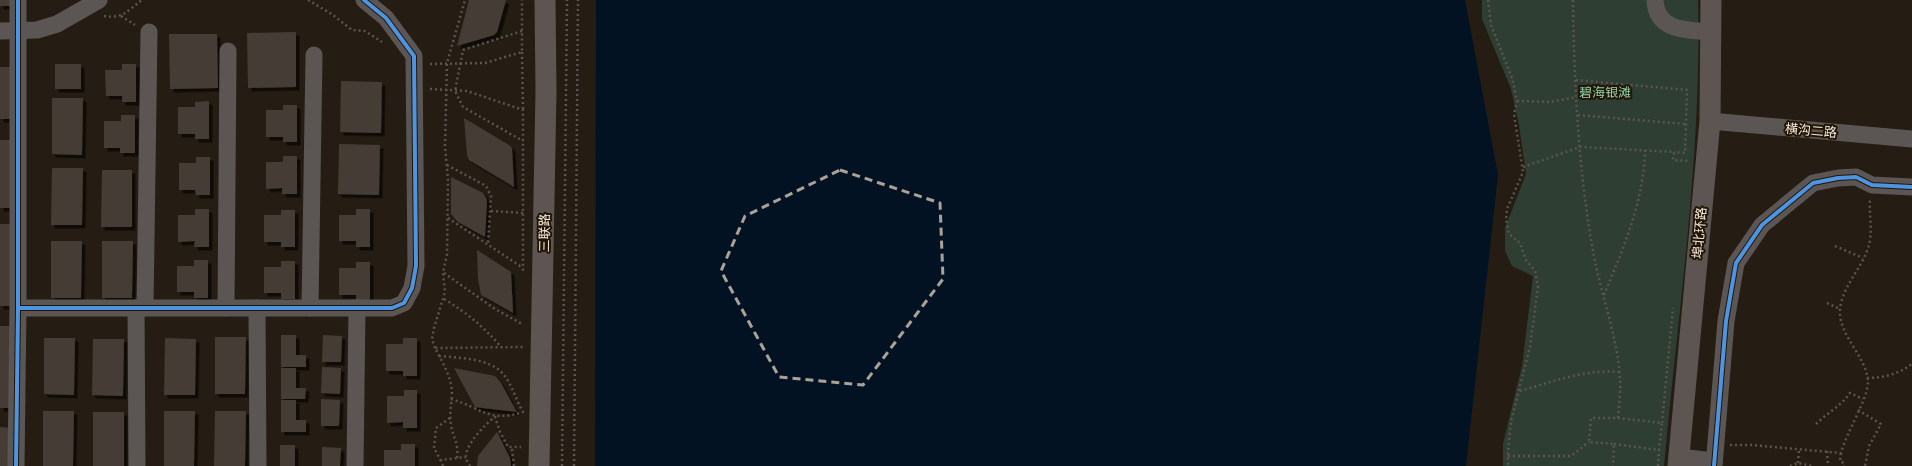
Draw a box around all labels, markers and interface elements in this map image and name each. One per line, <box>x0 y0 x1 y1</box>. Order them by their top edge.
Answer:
park label: 碧海银滩 <box>1579 84 1631 100</box>
street label: 横沟二路 <box>1784 120 1838 140</box>
street label: 埠北环路 <box>1689 206 1709 260</box>
street label: 三联路 <box>536 213 552 253</box>

